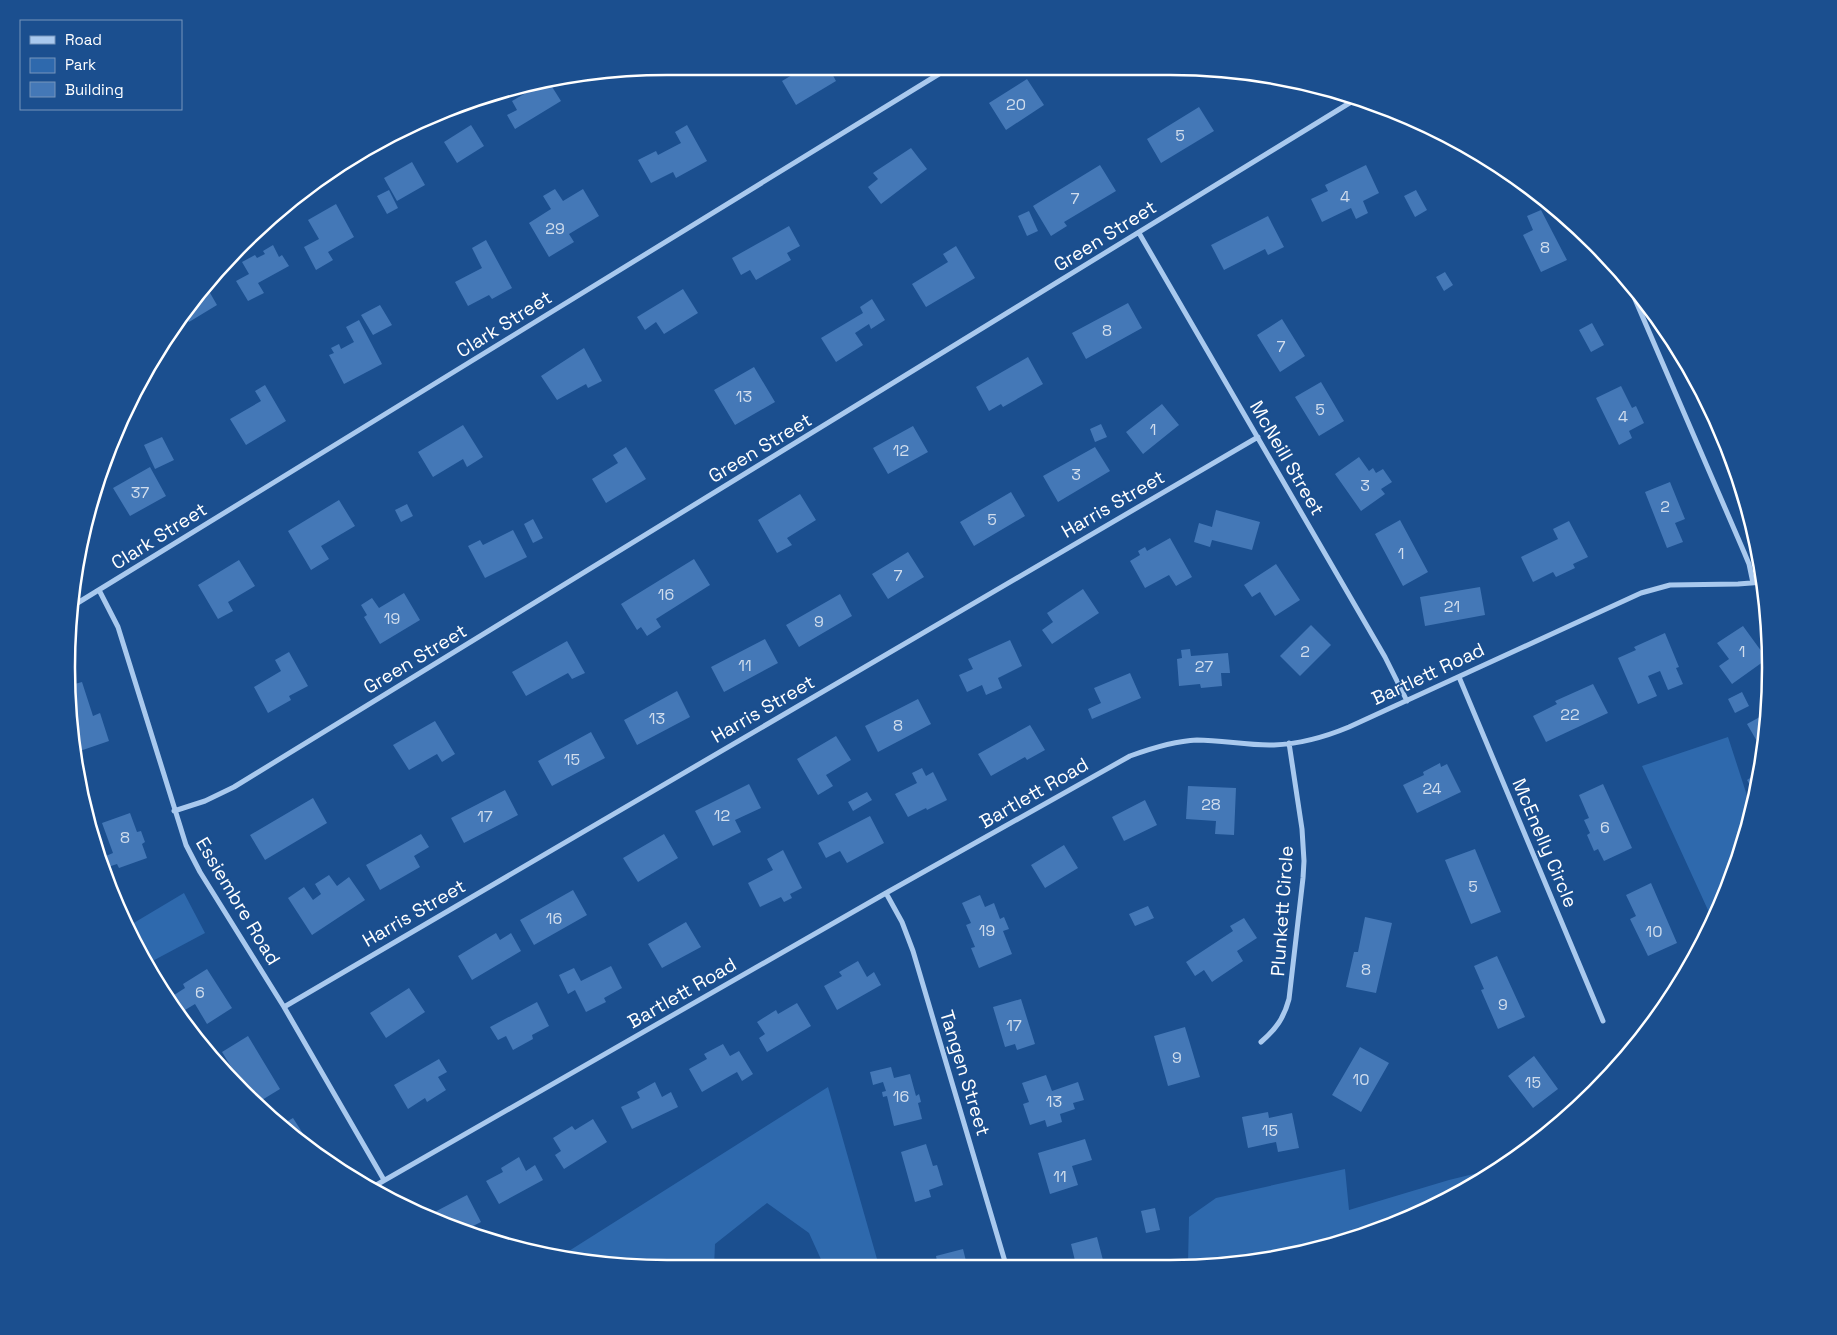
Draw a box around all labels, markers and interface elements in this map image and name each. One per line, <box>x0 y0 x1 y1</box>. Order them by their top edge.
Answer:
legend <box>20 20 182 110</box>
text: Road <box>65 30 102 49</box>
text: Park <box>65 55 96 74</box>
text: Building <box>65 80 124 99</box>
house number: 20 <box>1006 94 1026 115</box>
house number: 5 <box>1175 125 1185 146</box>
house number: 4 <box>1340 186 1350 207</box>
house number: 7 <box>1070 188 1080 209</box>
street label: Green Street <box>1049 195 1161 277</box>
house number: 29 <box>545 218 565 239</box>
house number: 8 <box>1540 237 1550 258</box>
street label: Clark Street <box>452 285 556 363</box>
house number: 8 <box>1102 320 1112 341</box>
house number: 7 <box>1276 336 1286 357</box>
house number: 13 <box>736 386 752 407</box>
street label: McNeill Street <box>1244 396 1330 520</box>
house number: 5 <box>1315 399 1325 420</box>
house number: 4 <box>1618 406 1628 427</box>
street label: Green Street <box>704 407 816 489</box>
house number: 1 <box>1150 419 1156 440</box>
house number: 12 <box>893 440 909 461</box>
street label: Harris Street <box>1057 464 1169 544</box>
house number: 3 <box>1071 464 1081 485</box>
house number: 3 <box>1360 475 1370 496</box>
house number: 37 <box>131 482 149 503</box>
house number: 2 <box>1660 496 1670 517</box>
street label: Clark Street <box>107 497 211 575</box>
house number: 5 <box>987 509 997 530</box>
house number: 1 <box>1398 543 1404 564</box>
house number: 7 <box>893 565 903 586</box>
house number: 16 <box>658 584 674 605</box>
house number: 21 <box>1444 596 1460 617</box>
house number: 19 <box>384 608 400 629</box>
house number: 9 <box>814 611 824 632</box>
street label: Green Street <box>359 618 471 700</box>
street label: Bartlett Road <box>1368 637 1488 711</box>
house number: 2 <box>1300 641 1310 662</box>
house number: 1 <box>1739 641 1745 662</box>
house number: 11 <box>738 655 752 676</box>
house number: 27 <box>1195 656 1213 677</box>
street label: Harris Street <box>707 669 819 749</box>
house number: 22 <box>1560 704 1580 725</box>
house number: 13 <box>649 708 665 729</box>
house number: 8 <box>893 715 903 736</box>
house number: 15 <box>564 749 580 770</box>
street label: Bartlett Road <box>975 752 1093 834</box>
street label: McEnelly Circle <box>1507 775 1583 911</box>
house number: 24 <box>1422 778 1442 799</box>
house number: 28 <box>1201 794 1221 815</box>
house number: 12 <box>714 805 730 826</box>
house number: 17 <box>477 806 493 827</box>
house number: 6 <box>1600 817 1610 838</box>
house number: 8 <box>120 827 130 848</box>
street label: Essiembre Road <box>190 833 286 969</box>
street label: Plunkett Circle <box>1265 845 1299 977</box>
street label: Harris Street <box>358 873 470 953</box>
house number: 5 <box>1468 876 1478 897</box>
house number: 16 <box>546 908 562 929</box>
house number: 19 <box>979 920 995 941</box>
house number: 10 <box>1646 921 1662 942</box>
street label: Bartlett Road <box>623 952 741 1034</box>
house number: 8 <box>1361 959 1371 980</box>
house number: 6 <box>195 982 205 1003</box>
house number: 9 <box>1498 994 1508 1015</box>
street label: Tangen Street <box>934 1007 996 1139</box>
house number: 17 <box>1006 1015 1022 1036</box>
house number: 9 <box>1172 1047 1182 1068</box>
house number: 10 <box>1353 1069 1369 1090</box>
house number: 15 <box>1525 1072 1541 1093</box>
house number: 16 <box>893 1086 909 1107</box>
house number: 13 <box>1046 1091 1062 1112</box>
house number: 15 <box>1262 1120 1278 1141</box>
house number: 11 <box>1053 1166 1067 1187</box>

